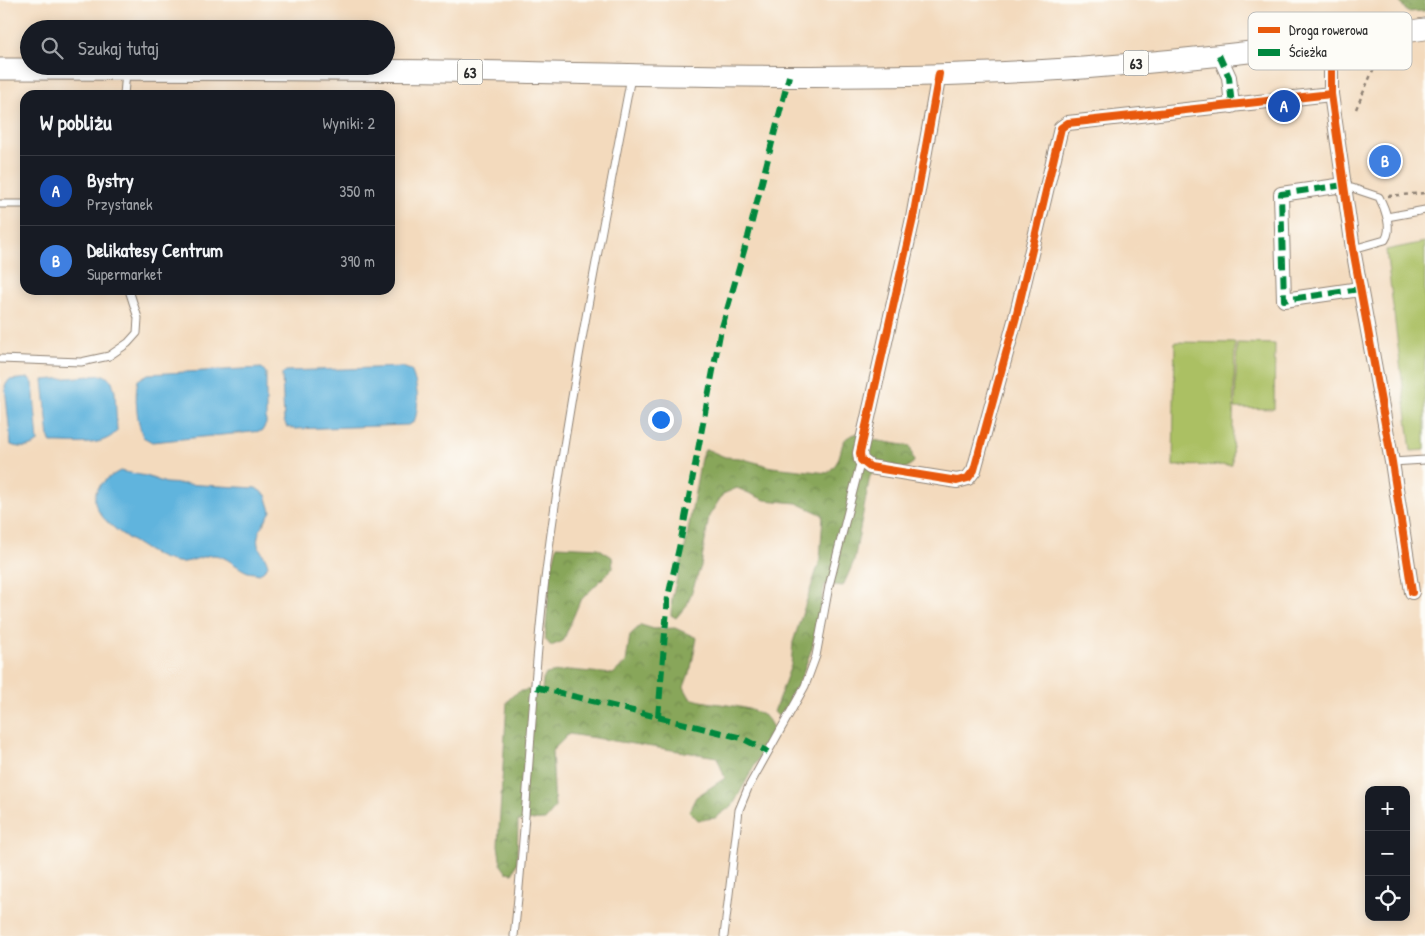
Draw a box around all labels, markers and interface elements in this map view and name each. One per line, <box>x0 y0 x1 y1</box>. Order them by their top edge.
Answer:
legend <box>1248 12 1412 70</box>
search box <box>20 20 395 75</box>
text: Droga rowerowa <box>1289 20 1368 40</box>
icon: search <box>38 34 66 62</box>
text: Szukaj tutaj <box>78 35 159 61</box>
text: Ścieżka <box>1289 42 1327 61</box>
road number: 63 <box>1124 50 1148 76</box>
road number: 63 <box>458 60 482 84</box>
pin: A <box>1268 87 1300 125</box>
text: W pobliżu <box>40 108 112 137</box>
text: Wyniki: 2 <box>322 112 375 134</box>
pin: B <box>1369 142 1401 180</box>
text: Bystry <box>87 167 134 193</box>
text: A <box>52 180 60 202</box>
text: 350 m <box>339 180 375 202</box>
text: Przystanek <box>87 193 153 215</box>
text: Delikatesy Centrum <box>87 237 223 263</box>
text: B <box>52 250 60 272</box>
text: 390 m <box>340 250 375 272</box>
text: Supermarket <box>87 263 162 285</box>
your location <box>648 407 674 433</box>
map controls <box>1365 786 1410 921</box>
button: + <box>1365 786 1410 831</box>
button: − <box>1365 831 1410 876</box>
button: locate <box>1365 876 1410 921</box>

